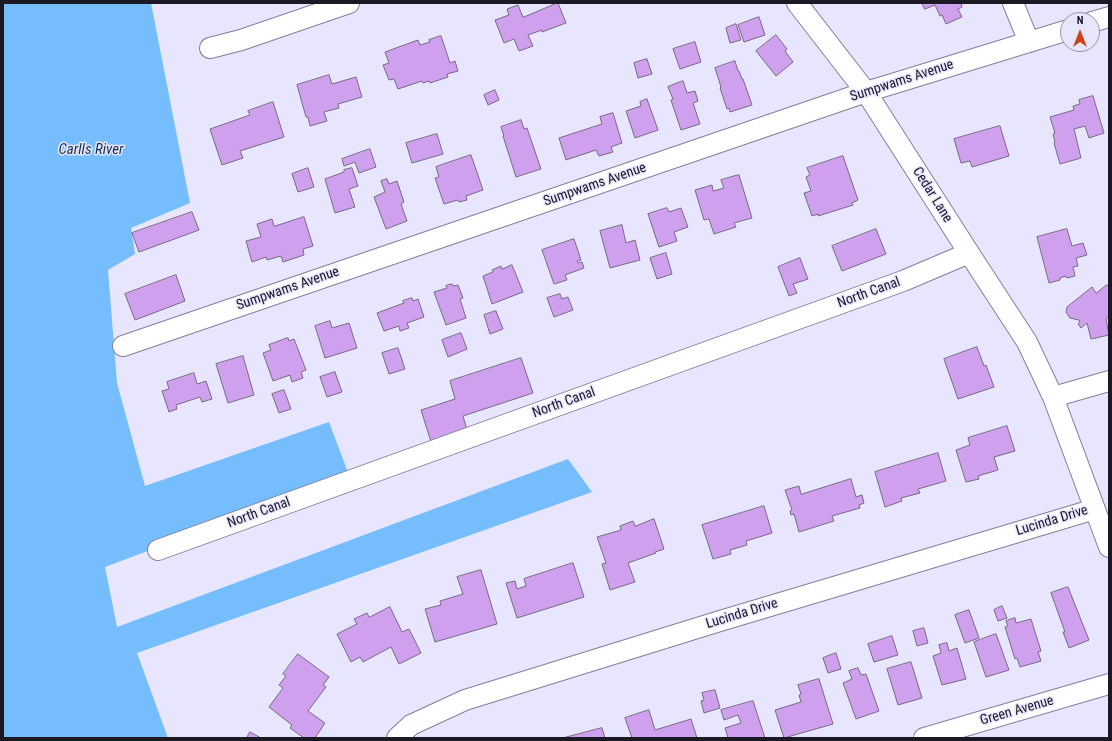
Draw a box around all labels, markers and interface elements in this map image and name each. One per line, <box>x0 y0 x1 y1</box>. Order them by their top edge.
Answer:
north arrow <box>1060 12 1100 52</box>
text: N <box>1077 14 1083 27</box>
street label: Sumpwams Avenue <box>848 56 956 106</box>
water label: Carlls River <box>59 141 123 159</box>
street label: Sumpwams Avenue <box>541 160 649 210</box>
street label: Cedar Lane <box>908 164 956 226</box>
street label: Sumpwams Avenue <box>234 264 342 314</box>
street label: North Canal <box>835 274 903 312</box>
street label: North Canal <box>530 384 598 422</box>
street label: North Canal <box>225 494 293 532</box>
street label: Lucinda Drive <box>1014 502 1090 540</box>
street label: Lucinda Drive <box>704 595 780 633</box>
street label: Green Avenue <box>978 692 1056 730</box>

